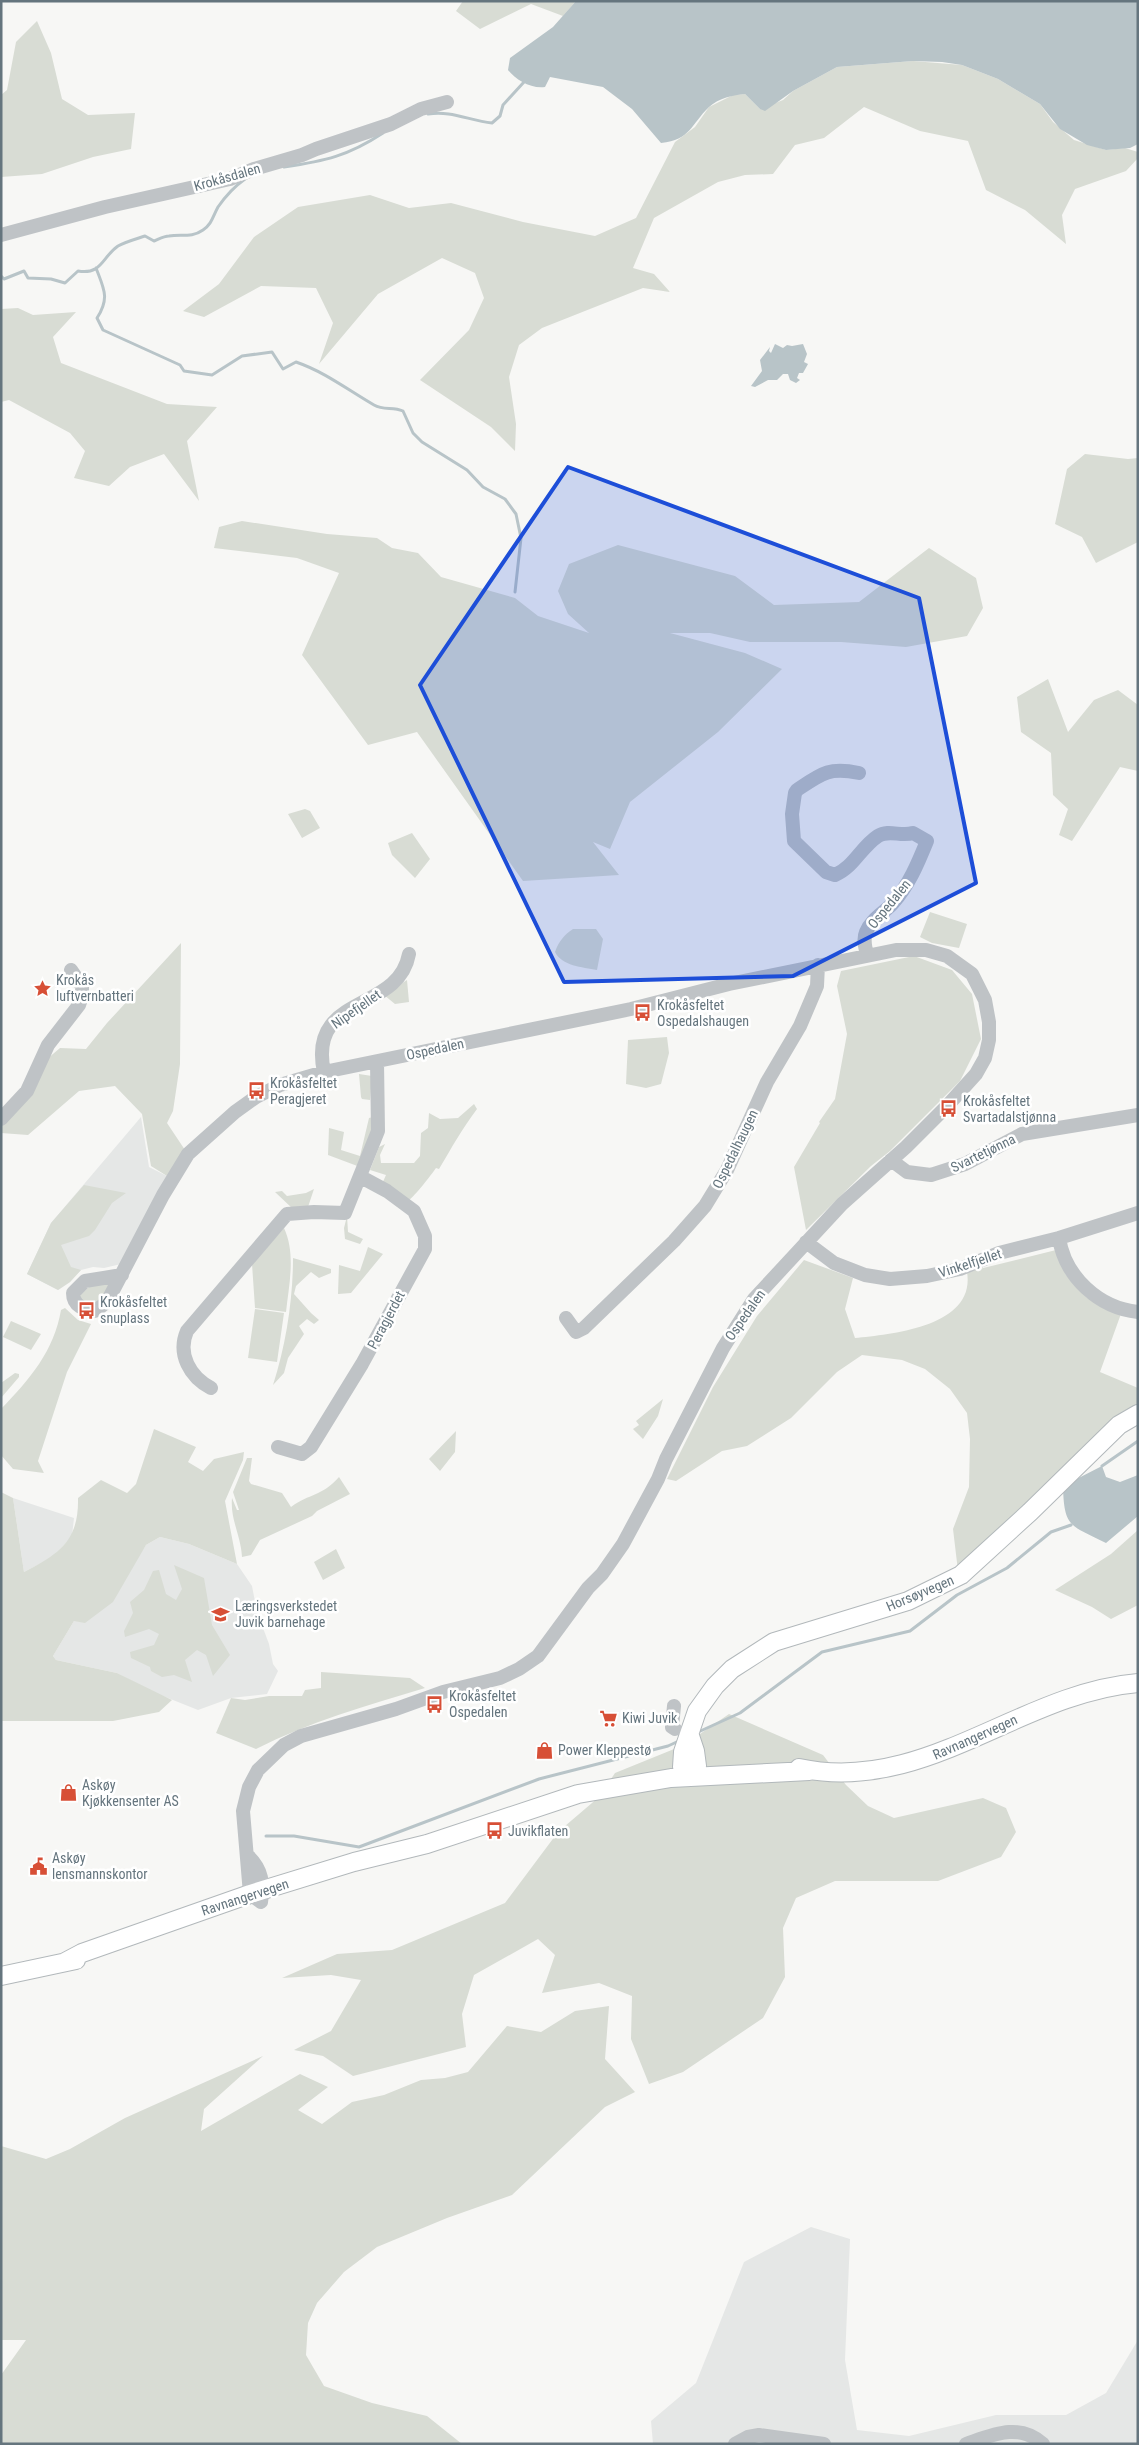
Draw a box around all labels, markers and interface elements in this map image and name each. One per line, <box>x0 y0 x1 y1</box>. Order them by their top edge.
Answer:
street label: Krokåsdalen <box>192 160 262 194</box>
street label: Ospedalen <box>864 876 914 932</box>
place label: Krokås luftvernbatteri <box>56 972 134 1004</box>
place icon: Krokås luftvernbatteri <box>32 978 52 998</box>
street label: Nipefjellet <box>328 986 384 1032</box>
place label: Krokåsfeltet Ospedalshaugen <box>657 997 749 1029</box>
bus stop icon: Krokåsfeltet Ospedalshaugen <box>633 1003 653 1023</box>
street label: Ospedalen <box>405 1035 465 1063</box>
place label: Krokåsfeltet Peragjeret <box>270 1075 337 1107</box>
bus stop icon: Krokåsfeltet Peragjeret <box>246 1081 266 1101</box>
place label: Krokåsfeltet Svartadalstjønna <box>963 1093 1056 1125</box>
bus stop icon: Krokåsfeltet Svartadalstjønna <box>939 1099 959 1119</box>
street label: Ospedalhaugen <box>709 1107 761 1191</box>
street label: Svartetjønna <box>948 1131 1018 1175</box>
street label: Vinkelfjellet <box>937 1245 1003 1281</box>
street label: Ospedalen <box>722 1286 768 1344</box>
street label: Peragjerdet <box>364 1288 408 1352</box>
place label: Krokåsfeltet snuplass <box>100 1294 167 1326</box>
bus stop icon: Krokåsfeltet snuplass <box>76 1300 96 1320</box>
street label: Horsøyvegen <box>884 1572 956 1614</box>
place label: Læringsverkstedet Juvik barnehage <box>235 1598 337 1630</box>
school or university icon: Læringsverkstedet Juvik barnehage <box>211 1604 231 1624</box>
place label: Krokåsfeltet Ospedalen <box>449 1688 516 1720</box>
bus stop icon: Krokåsfeltet Ospedalen <box>425 1694 445 1714</box>
supermarket icon: Kiwi Juvik <box>598 1708 618 1728</box>
place label: Kiwi Juvik <box>622 1710 678 1726</box>
street label: Ravnangervegen <box>930 1711 1020 1763</box>
shop icon: Power Kleppestø <box>534 1740 554 1760</box>
place label: Power Kleppestø <box>558 1742 651 1758</box>
place label: Askøy Kjøkkensenter AS <box>82 1777 179 1809</box>
shop icon: Askøy Kjøkkensenter AS <box>58 1783 78 1803</box>
bus stop icon: Juvikflaten <box>484 1821 504 1841</box>
place label: Juvikflaten <box>508 1823 568 1839</box>
place label: Askøy lensmannskontor <box>52 1850 148 1882</box>
public building icon: Askøy lensmannskontor <box>28 1856 48 1876</box>
street label: Ravnangervegen <box>199 1875 291 1919</box>

